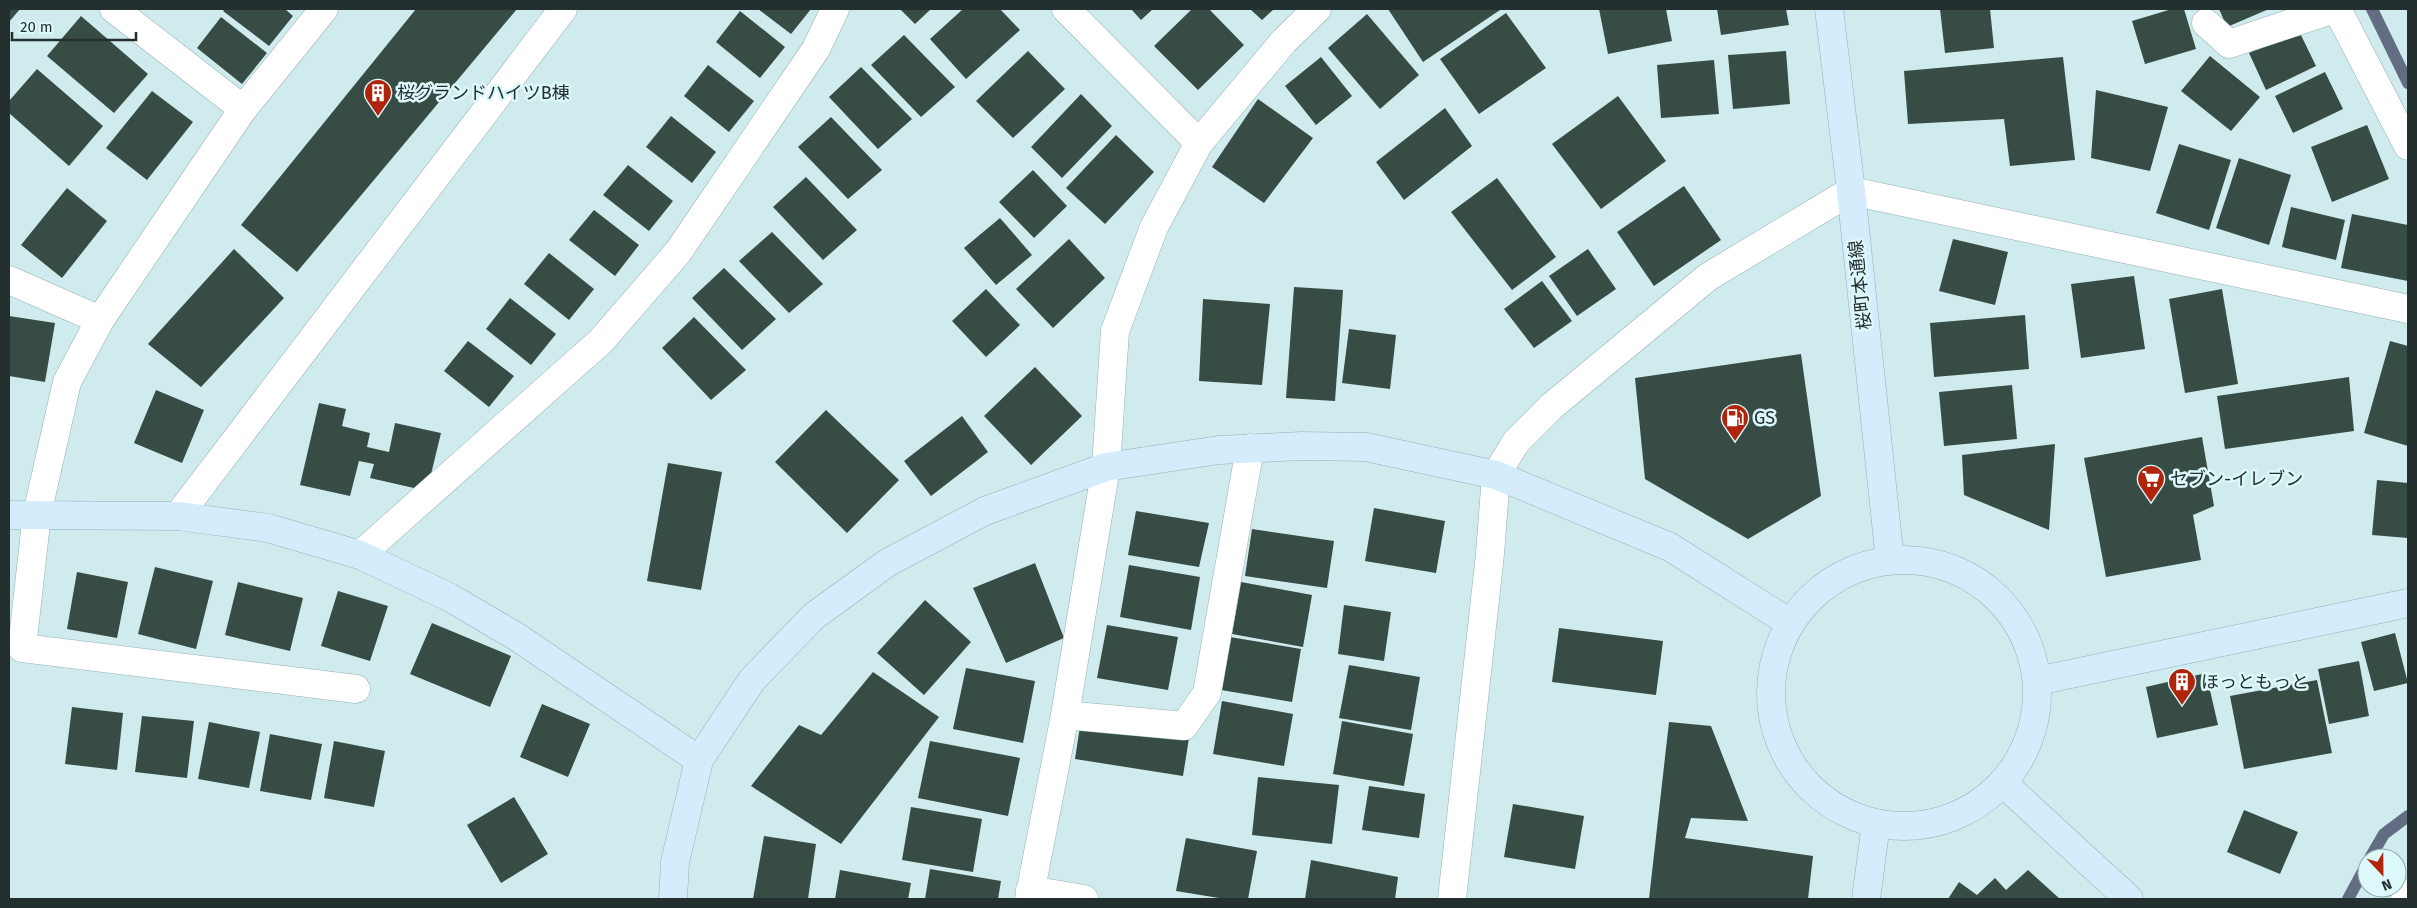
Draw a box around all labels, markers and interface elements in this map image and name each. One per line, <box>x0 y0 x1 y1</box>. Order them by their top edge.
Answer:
scale bar <box>12 10 136 42</box>
text: 20 m <box>20 18 53 36</box>
building icon: 桜グランドハイツB棟 <box>363 78 393 117</box>
place label: 桜グランドハイツB棟 <box>397 82 570 104</box>
street label: 桜町本通線 <box>1844 239 1876 331</box>
fuel station icon: GS <box>1720 403 1750 442</box>
place label: GS <box>1754 407 1775 429</box>
supermarket icon: セブン-イレブン <box>2136 464 2166 503</box>
place label: セブン-イレブン <box>2170 468 2303 490</box>
building icon: ほっともっと <box>2167 667 2197 706</box>
place label: ほっともっと <box>2201 671 2309 693</box>
north arrow <box>2357 848 2407 898</box>
text: N <box>2379 875 2394 894</box>

